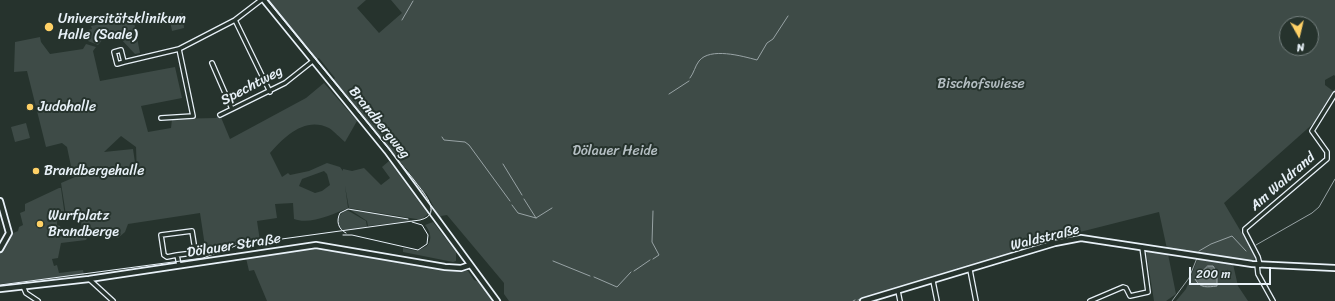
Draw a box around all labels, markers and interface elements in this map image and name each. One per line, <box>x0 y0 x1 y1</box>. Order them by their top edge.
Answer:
place label: Universitätsklinikum Halle (Saale) <box>58 11 186 44</box>
north arrow <box>1279 16 1319 56</box>
marker: Universitätsklinikum Halle (Saale) <box>43 21 55 33</box>
text: N <box>1296 37 1306 57</box>
street label: Spechtweg <box>218 63 286 109</box>
park label: Bischofswiese <box>937 76 1025 92</box>
street label: Brandbergweg <box>345 84 413 162</box>
place label: Judohalle <box>38 99 96 115</box>
marker: Judohalle <box>25 102 35 112</box>
park label: Dölauer Heide <box>572 143 658 159</box>
street label: Am Waldrand <box>1247 149 1319 215</box>
place label: Brandbergehalle <box>44 163 145 179</box>
marker: Brandbergehalle <box>31 166 41 176</box>
place label: Wurfplatz Brandberge <box>48 208 119 240</box>
marker: Wurfplatz Brandberge <box>35 219 45 229</box>
street label: Waldstraße <box>1009 221 1081 255</box>
street label: Dölauer Straße <box>186 230 282 262</box>
scale bar <box>1191 259 1273 285</box>
text: 200 m <box>1196 263 1230 285</box>

